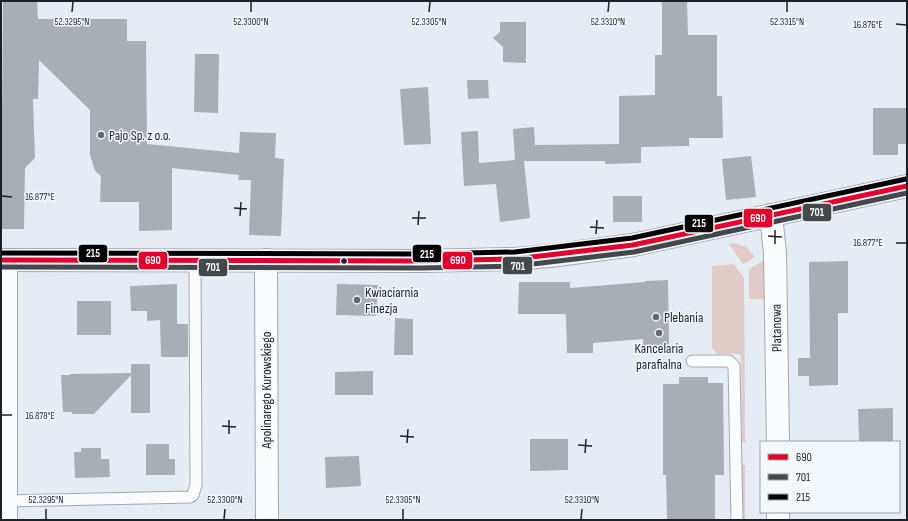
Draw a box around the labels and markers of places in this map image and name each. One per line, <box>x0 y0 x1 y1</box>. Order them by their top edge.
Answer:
place label: Pajo Sp. z o.o. <box>109 127 171 144</box>
marker: Pajo Sp. z o.o. <box>96 130 106 140</box>
unlabelled marker <box>339 256 349 266</box>
place label: Kwiaciarnia Finezja <box>365 284 419 317</box>
marker: Kwiaciarnia Finezja <box>352 295 362 305</box>
place label: Plebania <box>664 309 703 326</box>
marker: Plebania <box>651 312 661 322</box>
marker: Kancelaria parafialna <box>654 328 664 338</box>
place label: Kancelaria parafialna <box>635 340 683 373</box>

